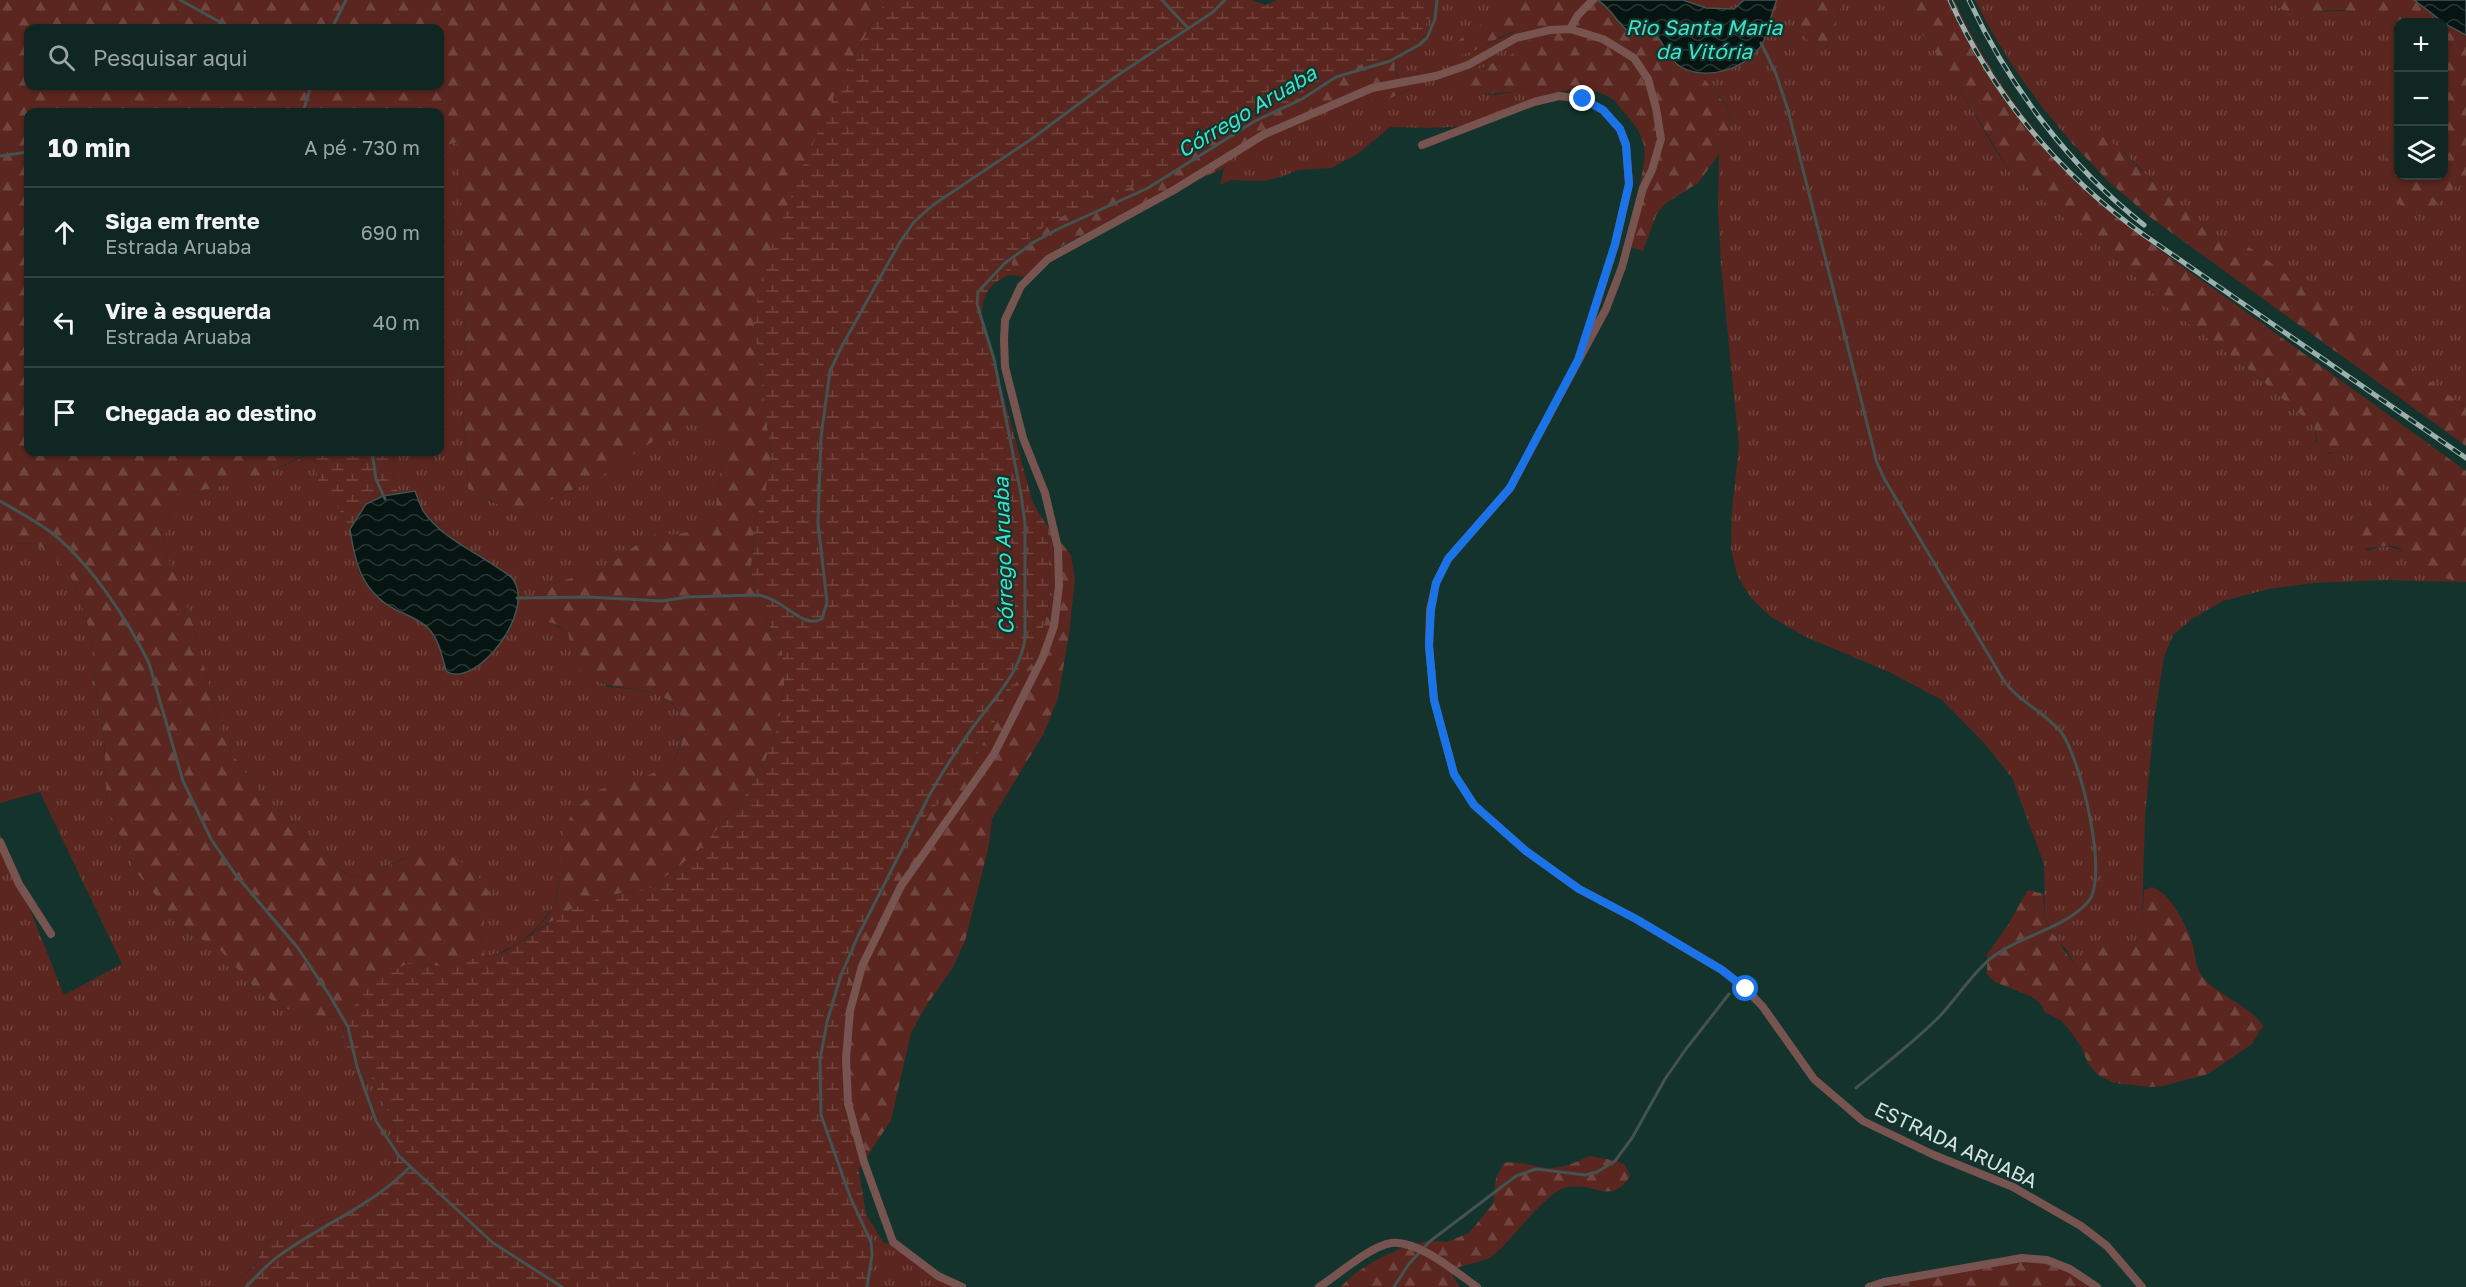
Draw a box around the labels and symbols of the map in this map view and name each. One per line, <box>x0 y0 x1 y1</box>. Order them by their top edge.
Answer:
water label: Rio Santa Maria da Vitória <box>1626 14 1784 64</box>
water label: Córrego Aruaba <box>1172 59 1322 163</box>
route end <box>1569 85 1595 111</box>
water label: Córrego Aruaba <box>987 476 1019 635</box>
route start <box>1732 975 1758 1001</box>
street label: ESTRADA ARUABA <box>1871 1096 2042 1192</box>

